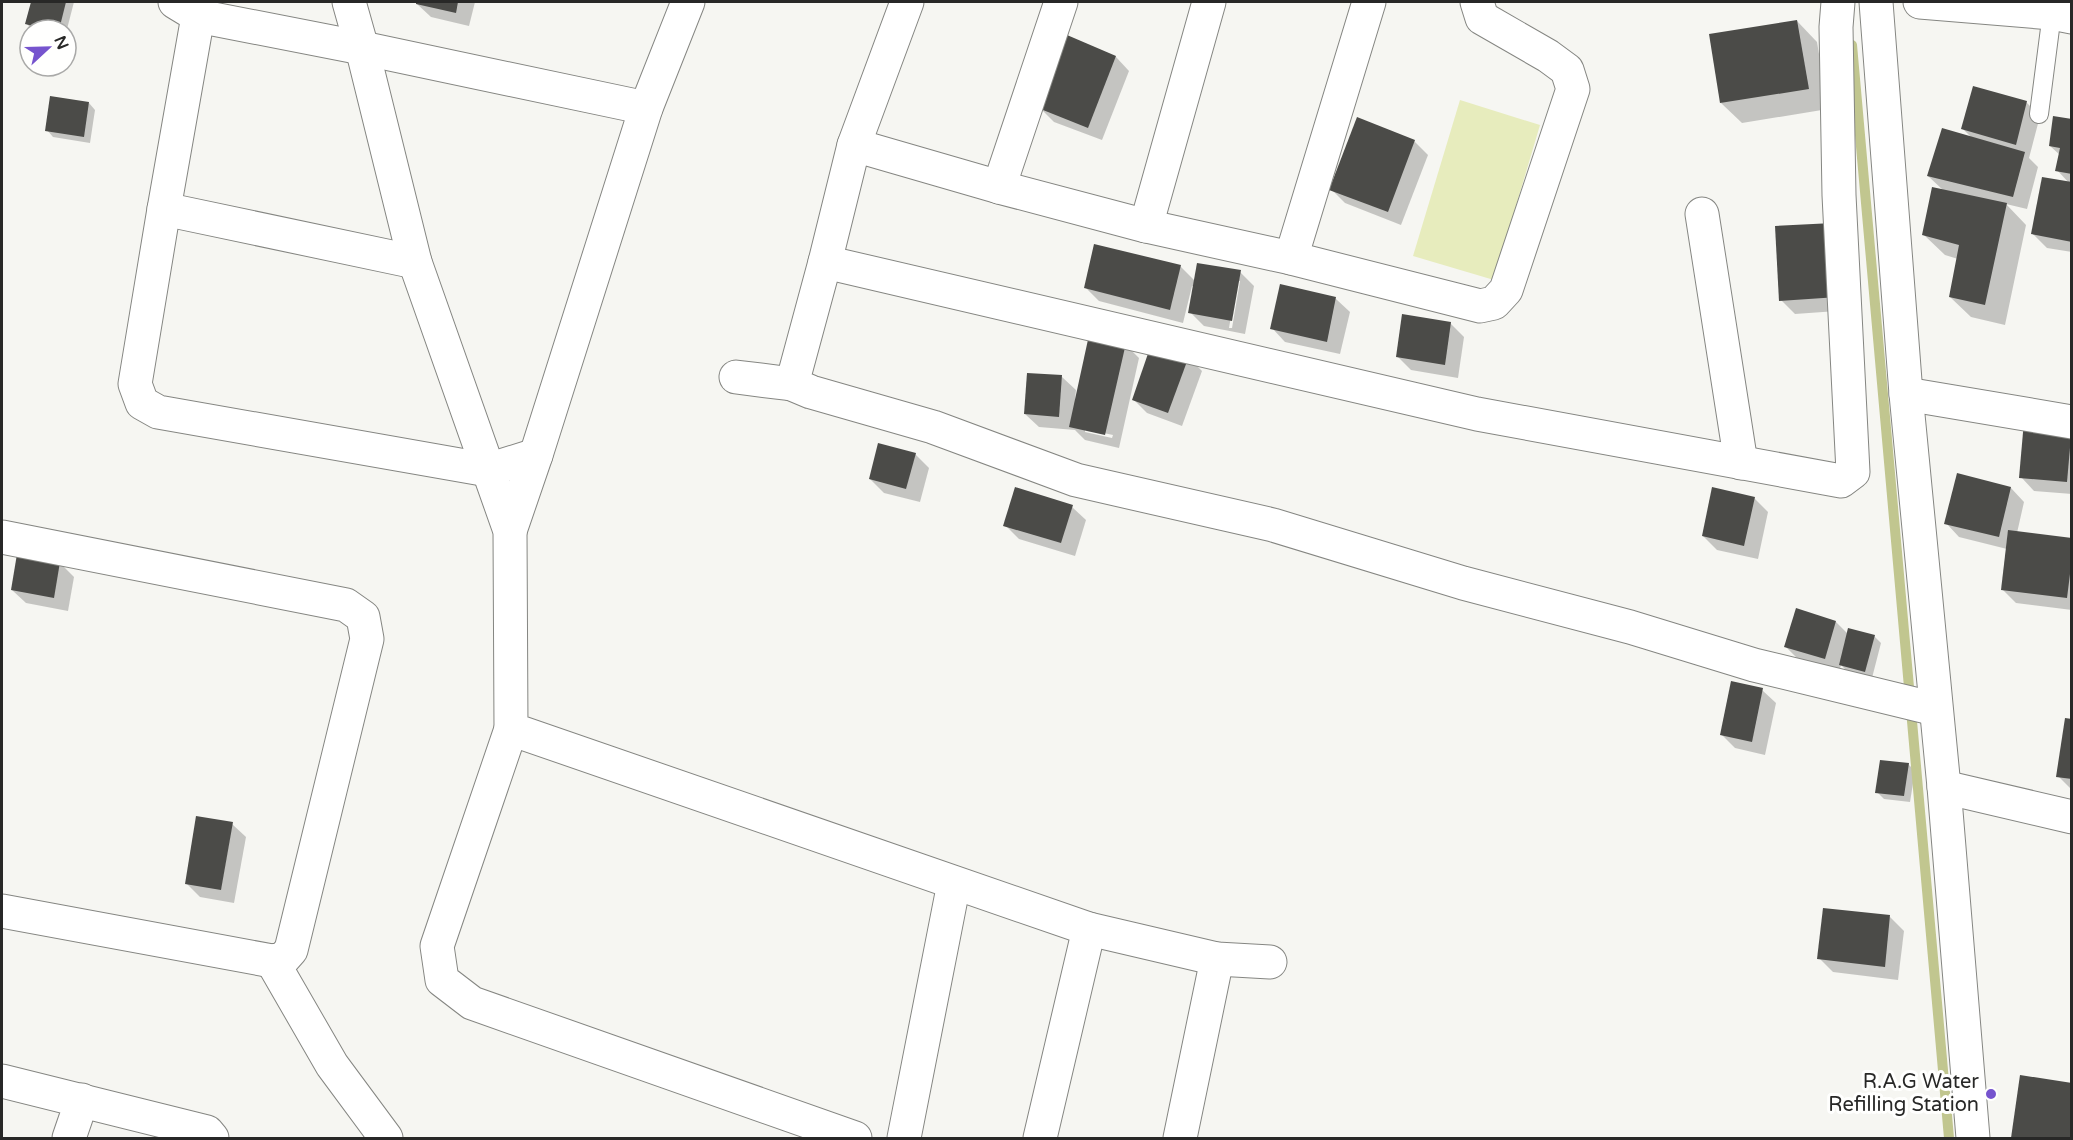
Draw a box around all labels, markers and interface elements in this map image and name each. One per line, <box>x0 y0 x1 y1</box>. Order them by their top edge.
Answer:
north arrow <box>18 18 78 78</box>
text: N <box>49 33 73 52</box>
place label: R.A.G Water Refilling Station <box>1828 1070 1979 1117</box>
marker: R.A.G Water Refilling Station <box>1984 1087 1998 1101</box>

